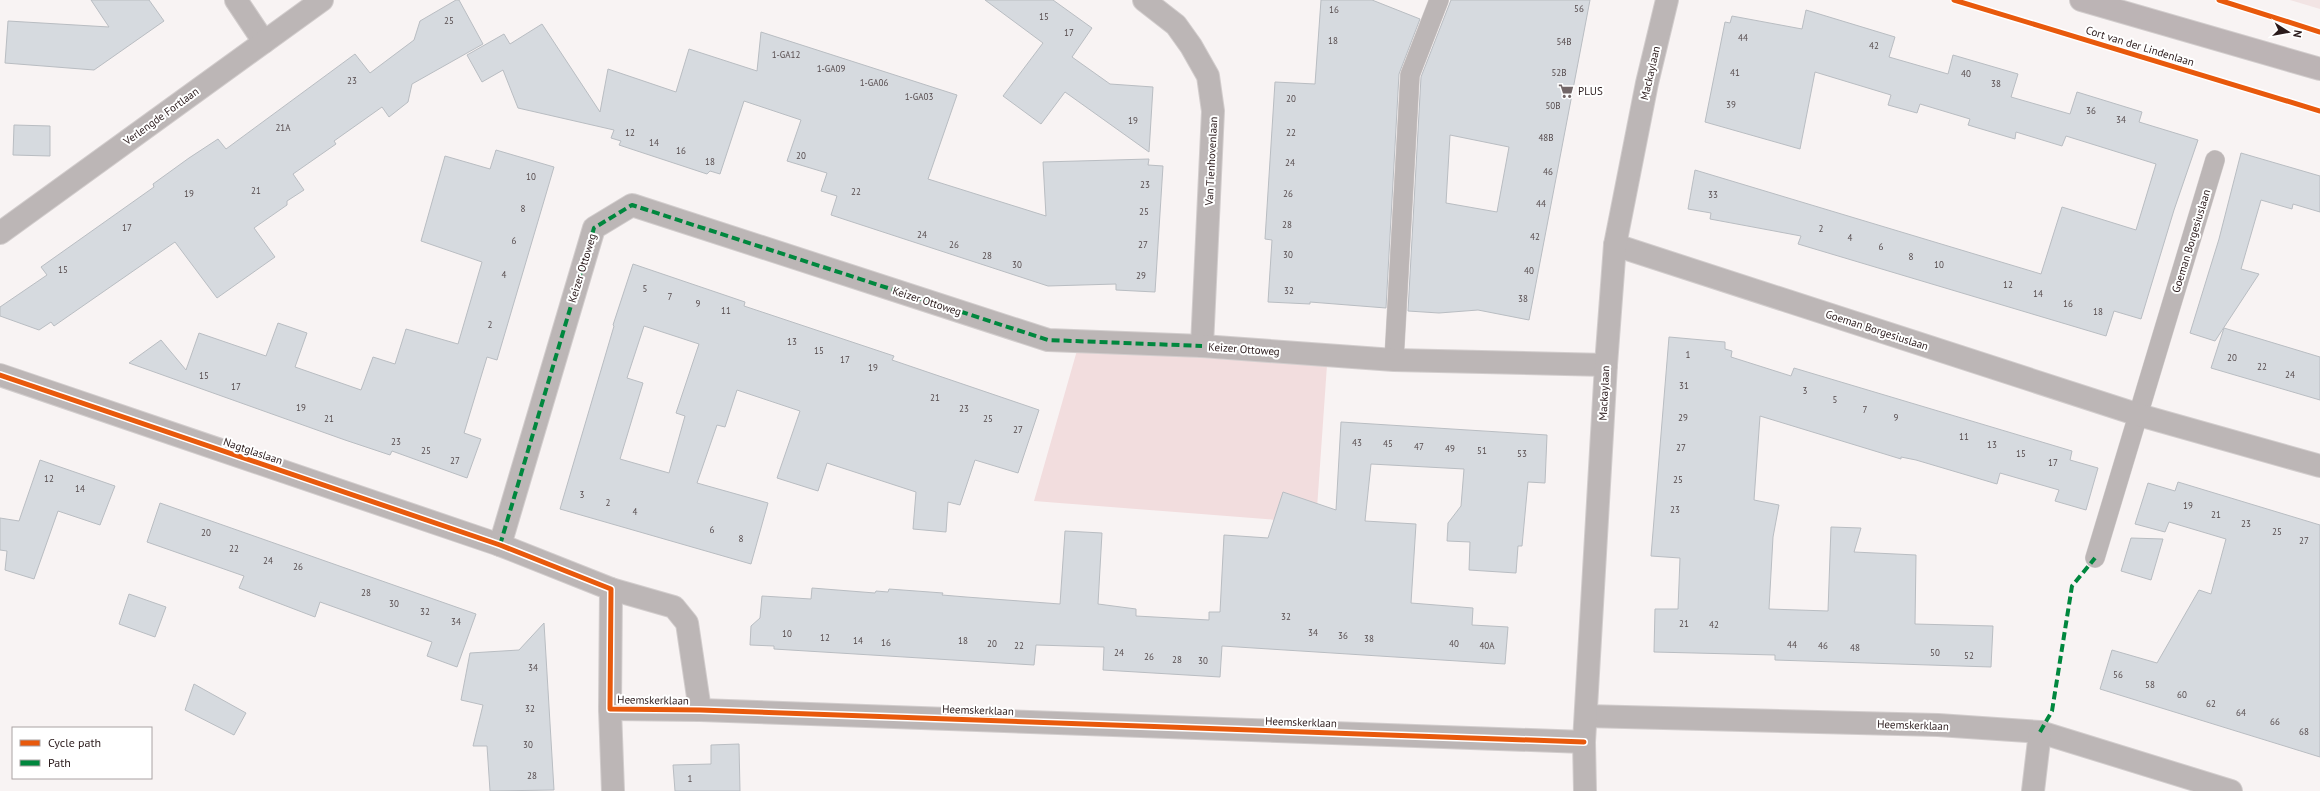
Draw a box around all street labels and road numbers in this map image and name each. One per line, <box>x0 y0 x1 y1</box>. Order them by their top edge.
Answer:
street label: Cort van der Lindenlaan <box>2084 23 2196 69</box>
street label: Mackaylaan <box>1637 45 1663 101</box>
street label: Verlengde Fortlaan <box>120 84 201 149</box>
street label: Van Tienhovenlaan <box>1202 116 1220 207</box>
street label: Goeman Borgesiuslaan <box>2169 188 2213 294</box>
street label: Keizer Ottoweg <box>565 232 599 304</box>
street label: Keizer Ottoweg <box>891 283 963 319</box>
street label: Goeman Borgesiuslaan <box>1824 307 1930 353</box>
street label: Keizer Ottoweg <box>1208 340 1280 358</box>
street label: Mackaylaan <box>1596 365 1612 421</box>
street label: Nagtglaslaan <box>222 434 284 468</box>
street label: Heemskerklaan <box>617 692 689 708</box>
street label: Heemskerklaan <box>942 702 1014 718</box>
street label: Heemskerklaan <box>1265 714 1337 730</box>
street label: Heemskerklaan <box>1877 717 1949 733</box>

